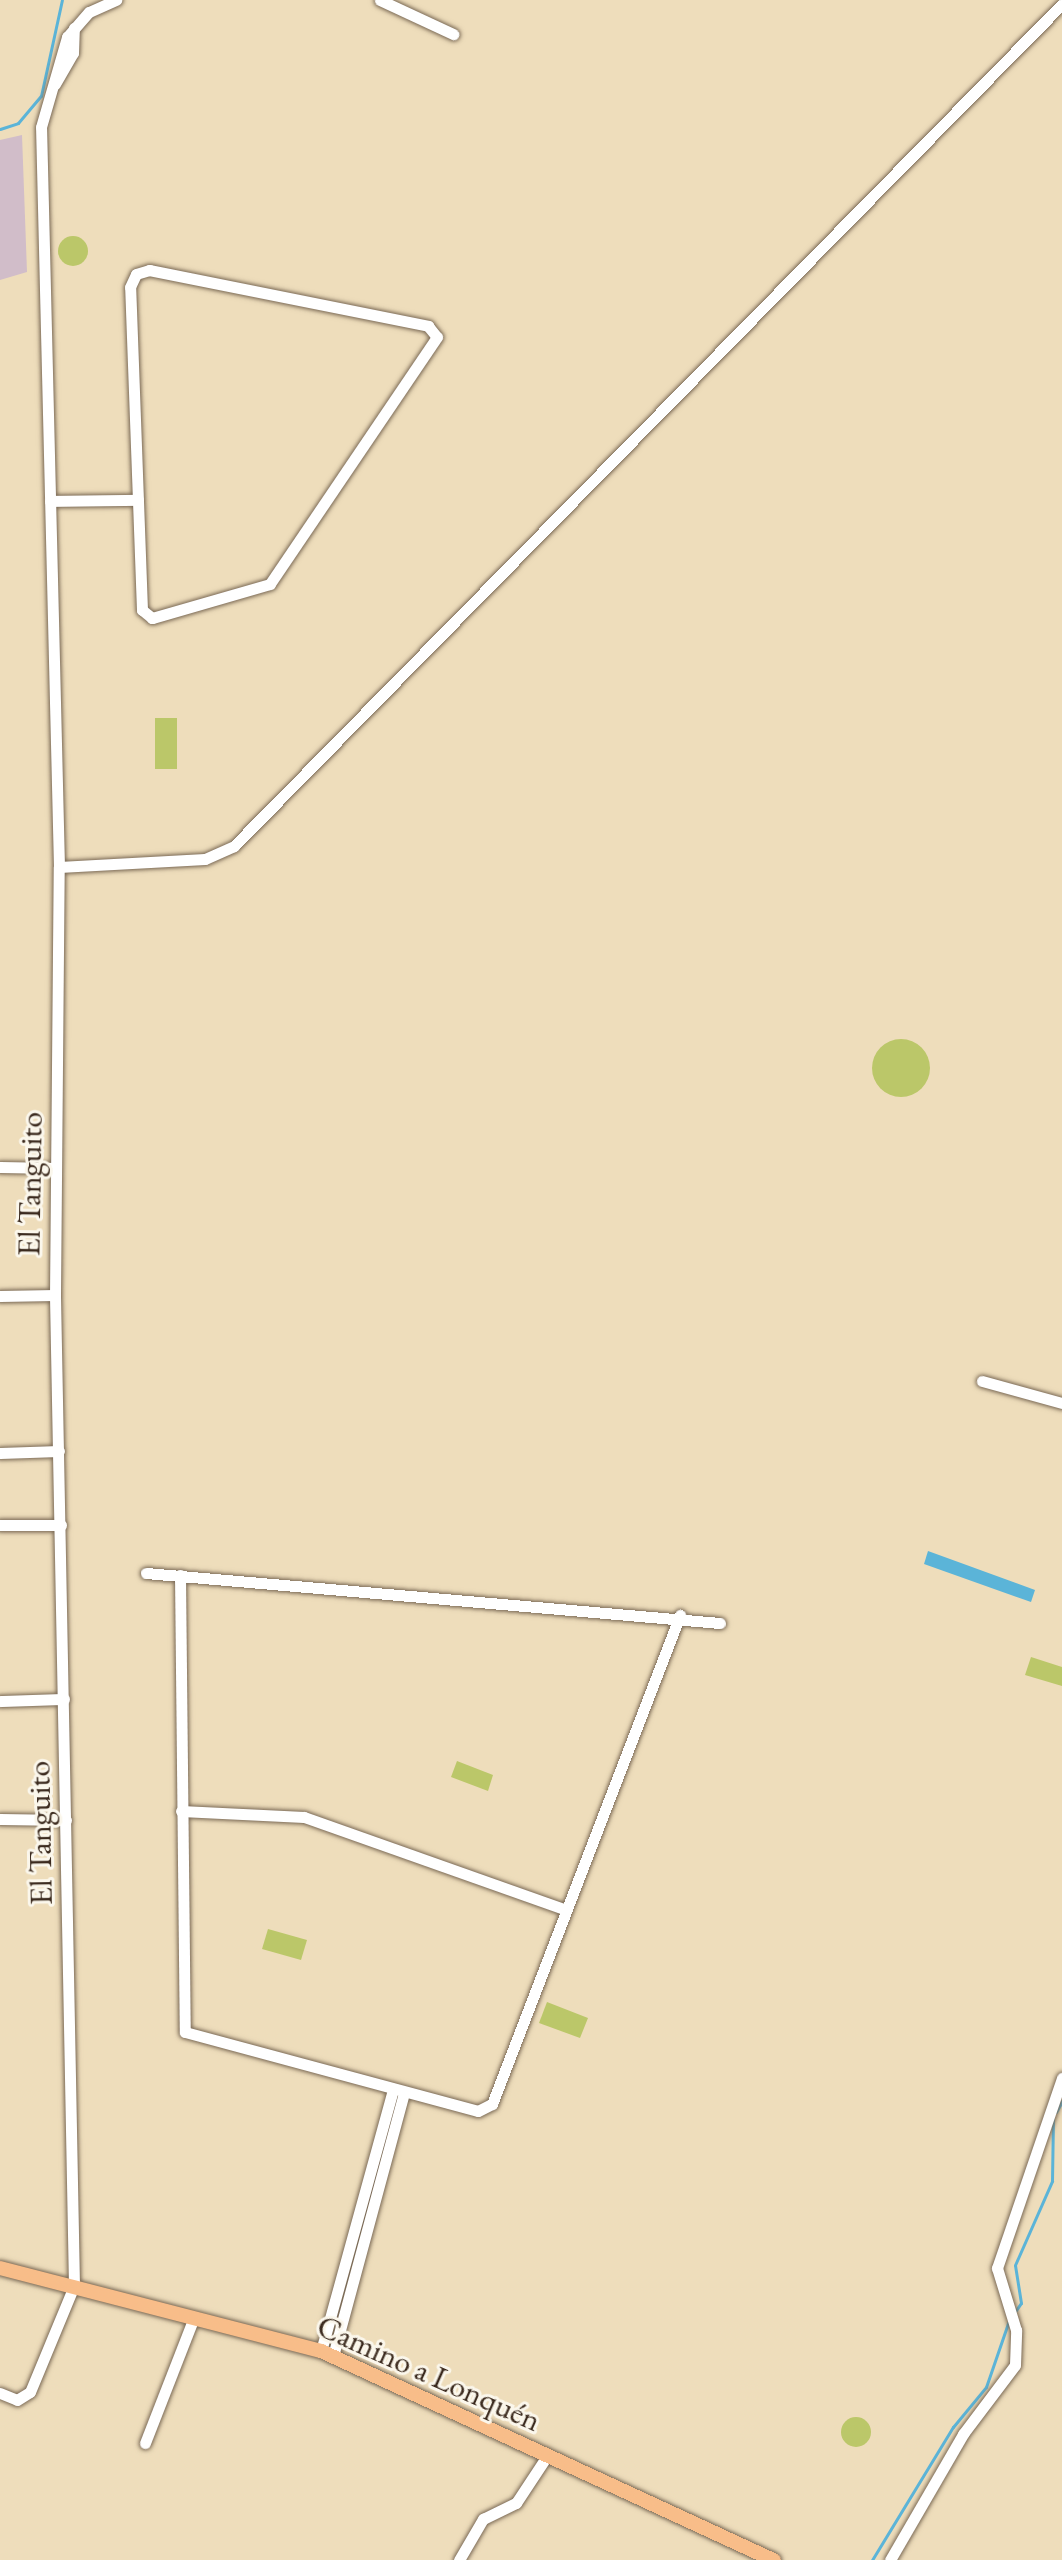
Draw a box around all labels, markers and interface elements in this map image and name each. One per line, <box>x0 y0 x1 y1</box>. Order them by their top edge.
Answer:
street label: El Tanguito <box>10 1111 50 1257</box>
street label: El Tanguito <box>20 1760 60 1906</box>
street label: Camino a Lonquén <box>311 2306 547 2440</box>

